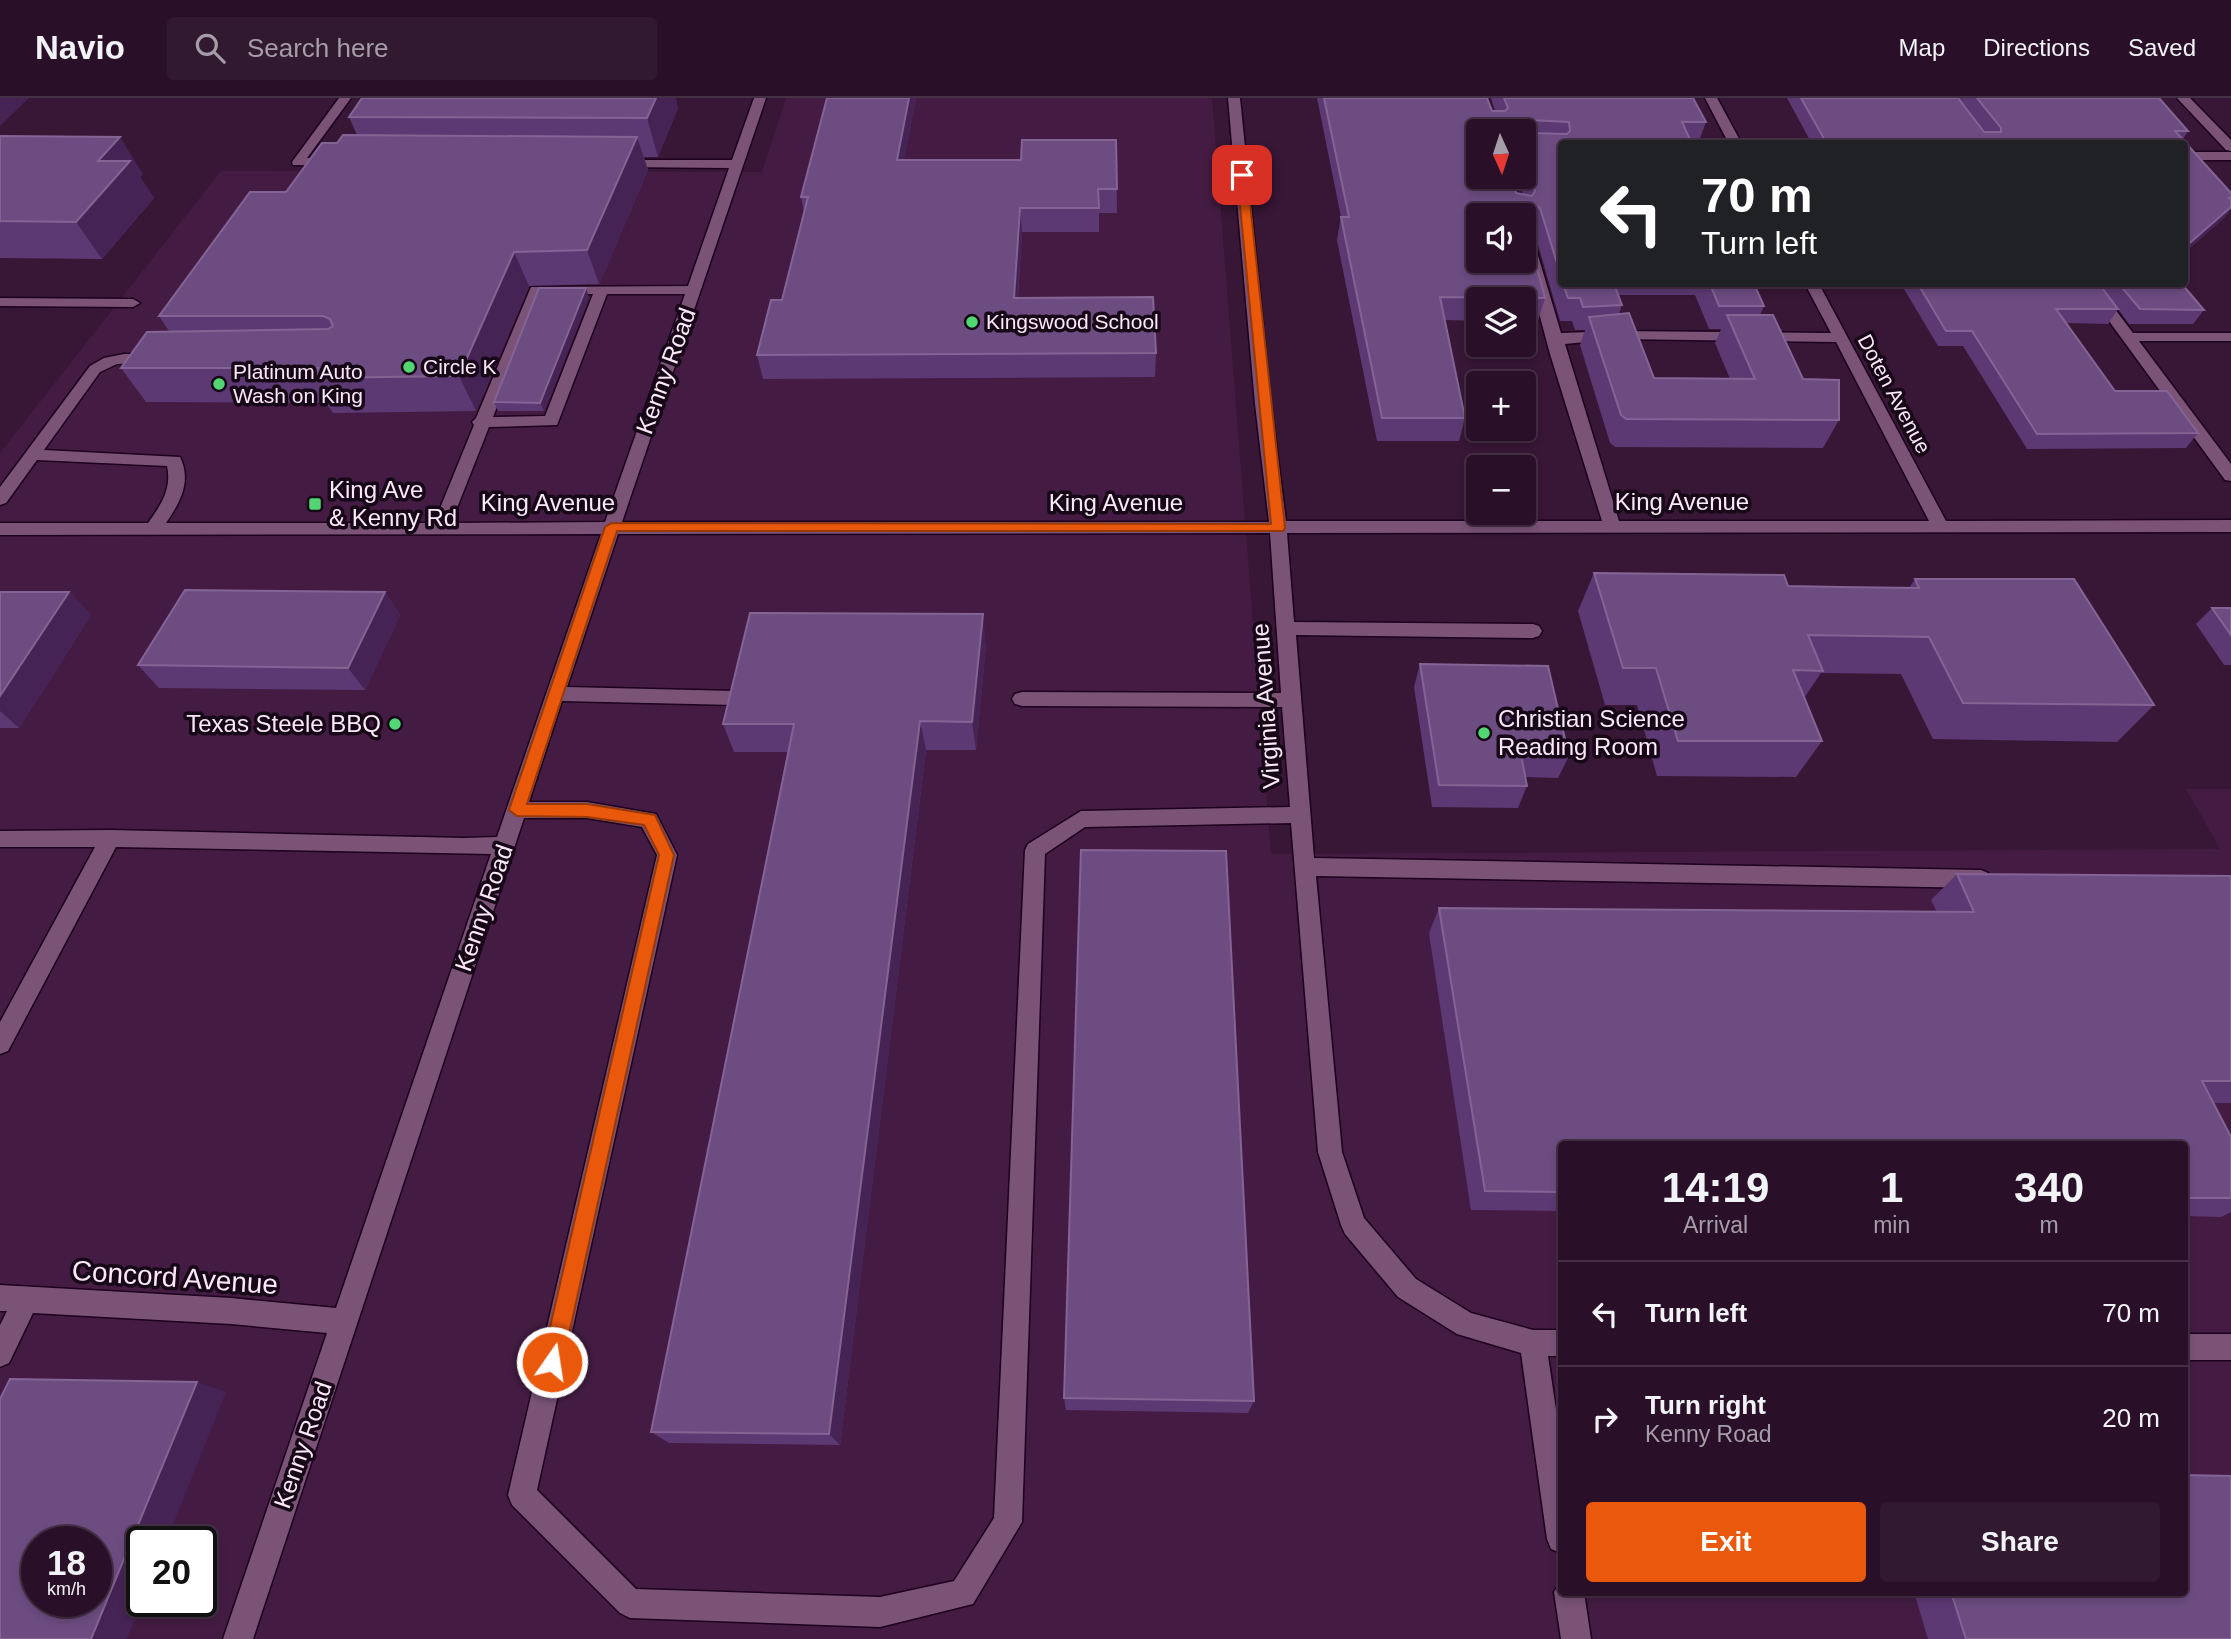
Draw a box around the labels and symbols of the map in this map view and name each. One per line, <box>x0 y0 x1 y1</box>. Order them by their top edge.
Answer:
north arrow <box>1466 119 1536 189</box>
pin <box>1212 145 1272 205</box>
street label: Kenny Road <box>630 304 701 438</box>
place label: Kingswood School <box>986 310 1159 333</box>
marker: Kingswood School <box>964 314 980 330</box>
street label: Doten Avenue <box>1853 330 1935 457</box>
place label: Circle K <box>423 355 497 378</box>
marker: Circle K <box>401 359 417 375</box>
place label: Platinum Auto Wash on King <box>233 360 363 407</box>
marker: Platinum Auto Wash on King <box>211 376 227 392</box>
place label: King Ave & Kenny Rd <box>329 476 457 531</box>
street label: King Avenue <box>1615 488 1749 515</box>
street label: King Avenue <box>481 489 615 516</box>
street label: King Avenue <box>1049 489 1183 516</box>
marker: King Ave & Kenny Rd <box>307 496 323 512</box>
street label: Virginia Avenue <box>1246 622 1285 790</box>
place label: Christian Science Reading Room <box>1498 705 1685 760</box>
place label: Texas Steele BBQ <box>186 710 381 737</box>
marker: Texas Steele BBQ <box>387 716 403 732</box>
marker: Christian Science Reading Room <box>1476 725 1492 741</box>
street label: Kenny Road <box>449 841 518 975</box>
street label: Concord Avenue <box>71 1255 279 1300</box>
position arrow <box>515 1325 589 1399</box>
street label: Kenny Road <box>268 1378 337 1512</box>
speed limit sign: 20 <box>126 1526 217 1617</box>

